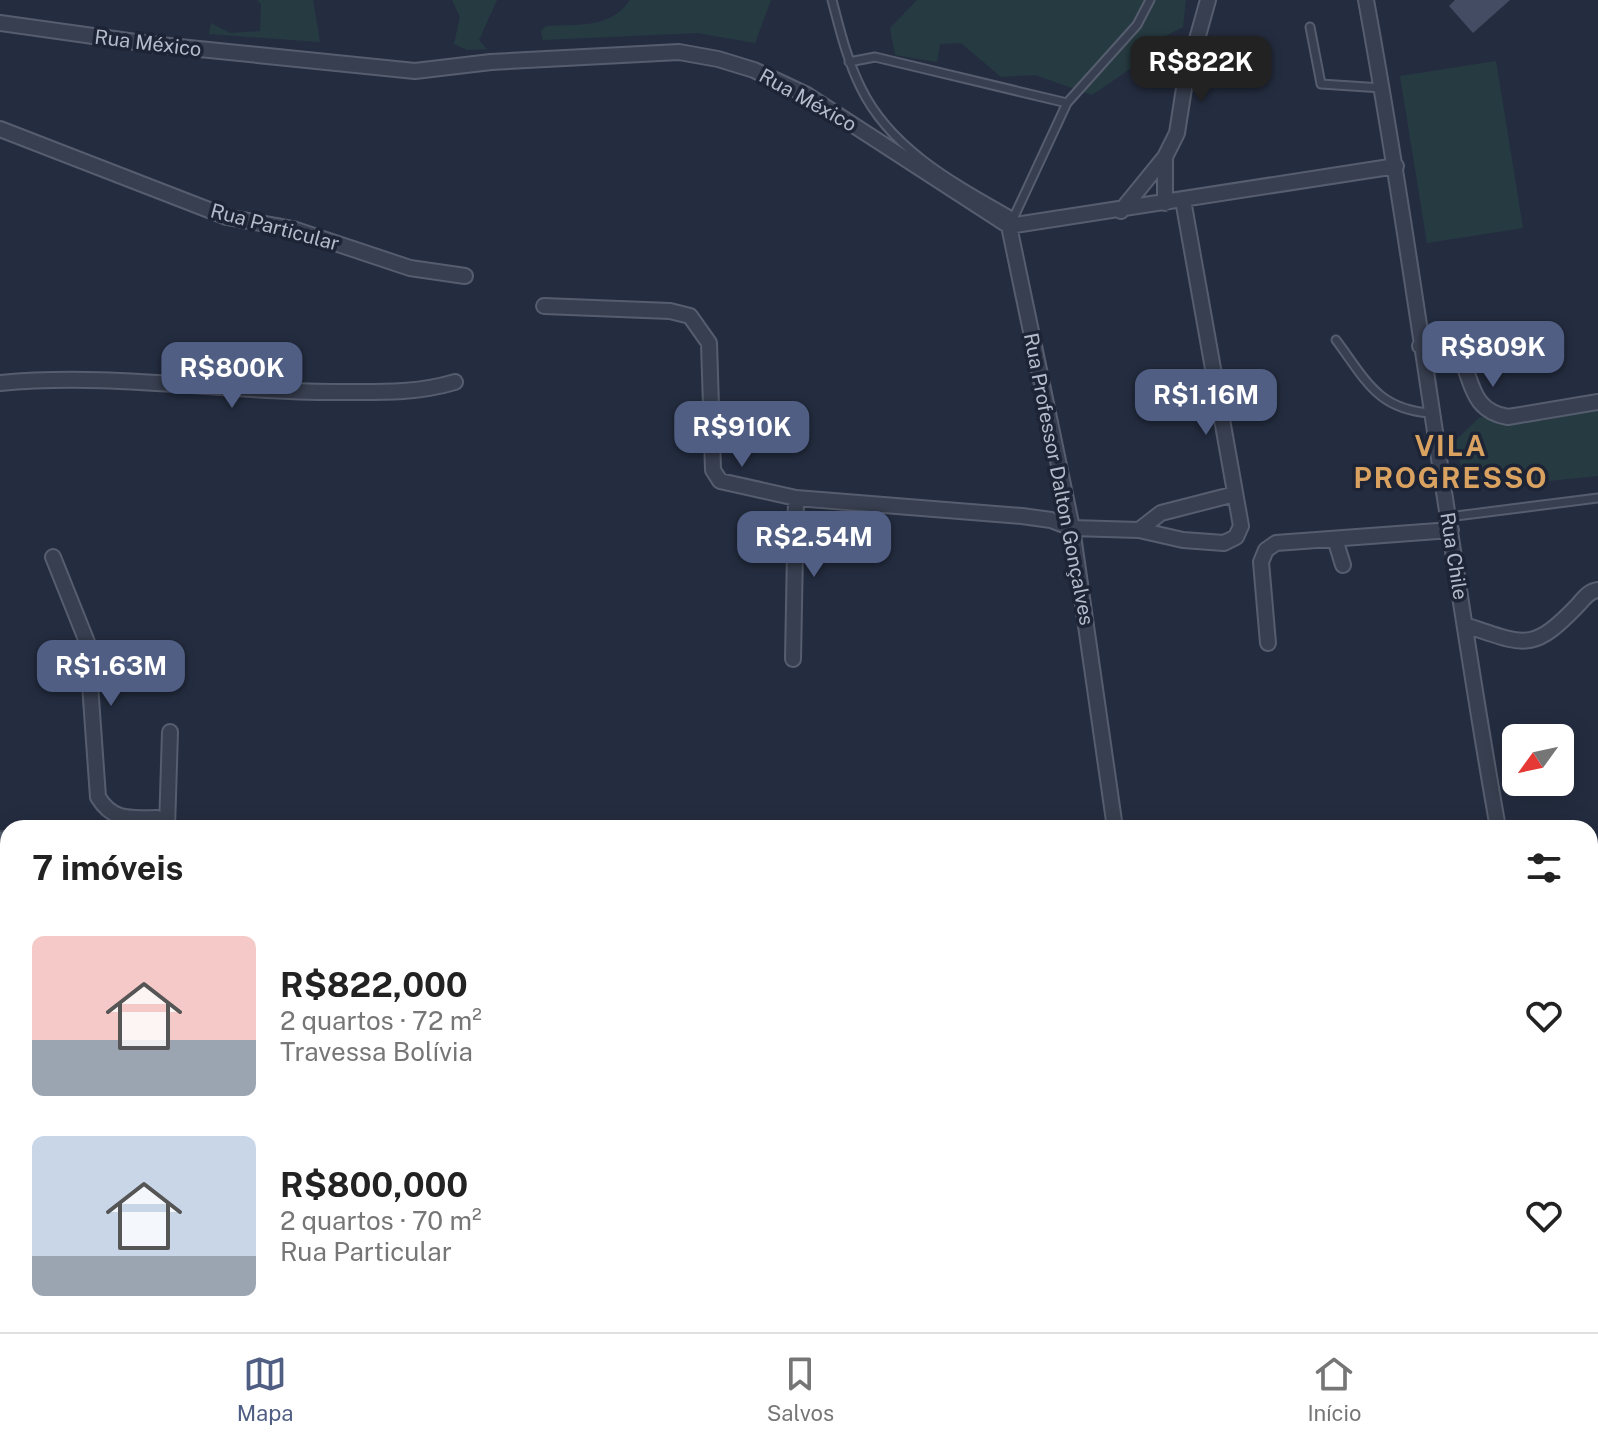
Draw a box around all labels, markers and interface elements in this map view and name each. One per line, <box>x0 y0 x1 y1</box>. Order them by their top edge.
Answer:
street label: Rua México <box>93 25 203 61</box>
pin: R$822K <box>1136 36 1266 104</box>
text: R$822K <box>1149 46 1253 77</box>
street label: Rua México <box>755 63 861 137</box>
street label: Rua Particular <box>208 198 342 256</box>
pin: R$809K <box>1428 321 1558 389</box>
street label: Rua Professor Dalton Gonçalves <box>1019 331 1099 627</box>
text: R$809K <box>1440 331 1546 362</box>
pin: R$800K <box>167 342 297 410</box>
text: R$800K <box>179 352 285 383</box>
pin: R$1.16M <box>1132 369 1280 437</box>
text: R$1.16M <box>1153 379 1259 410</box>
pin: R$910K <box>677 401 807 469</box>
text: R$910K <box>692 411 792 442</box>
district label: VILA PROGRESSO <box>1353 429 1549 494</box>
pin: R$2.54M <box>740 511 888 579</box>
street label: Rua Chile <box>1435 511 1473 601</box>
text: R$2.54M <box>755 521 873 552</box>
pin: R$1.63M <box>37 640 185 708</box>
text: R$1.63M <box>55 650 167 681</box>
north arrow <box>1502 724 1574 796</box>
map controls <box>1502 724 1574 796</box>
icon: filters <box>1522 846 1566 890</box>
text: 7 imóveis <box>32 848 183 888</box>
text: R$822,000 <box>280 965 468 1005</box>
icon: home <box>96 968 192 1064</box>
icon: heart <box>1522 994 1566 1038</box>
text: 2 quartos · 72 m² <box>280 1005 482 1036</box>
text: Travessa Bolívia <box>280 1036 473 1067</box>
text: R$800,000 <box>280 1165 468 1205</box>
icon: home <box>96 1168 192 1264</box>
icon: heart <box>1522 1194 1566 1238</box>
text: 2 quartos · 70 m² <box>280 1205 481 1236</box>
text: Rua Particular <box>280 1236 452 1267</box>
tab: Mapa <box>237 1352 293 1426</box>
tab: Salvos <box>767 1352 834 1426</box>
tab: Início <box>1307 1352 1361 1426</box>

